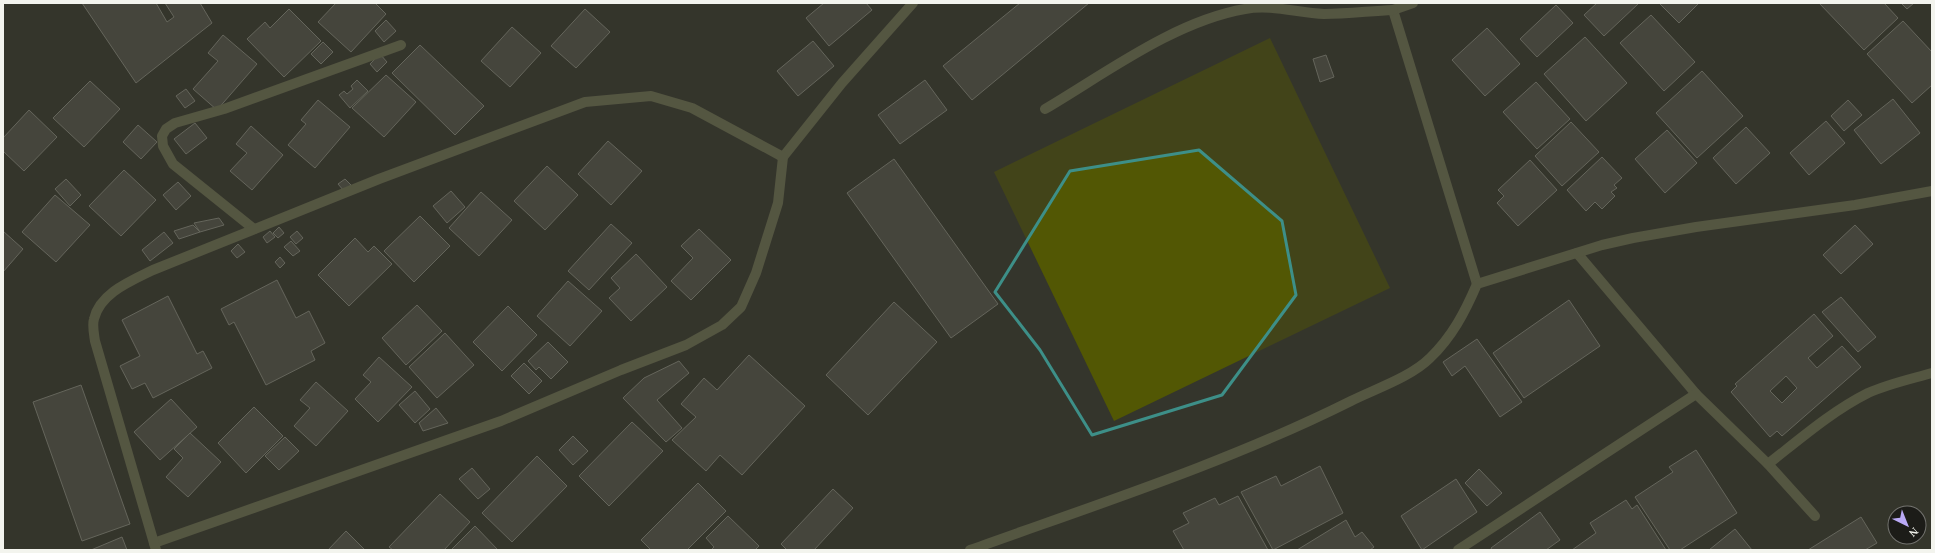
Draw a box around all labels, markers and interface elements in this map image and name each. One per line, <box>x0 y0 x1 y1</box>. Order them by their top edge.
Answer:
north arrow <box>1887 505 1927 545</box>
text: N <box>1907 525 1921 539</box>

